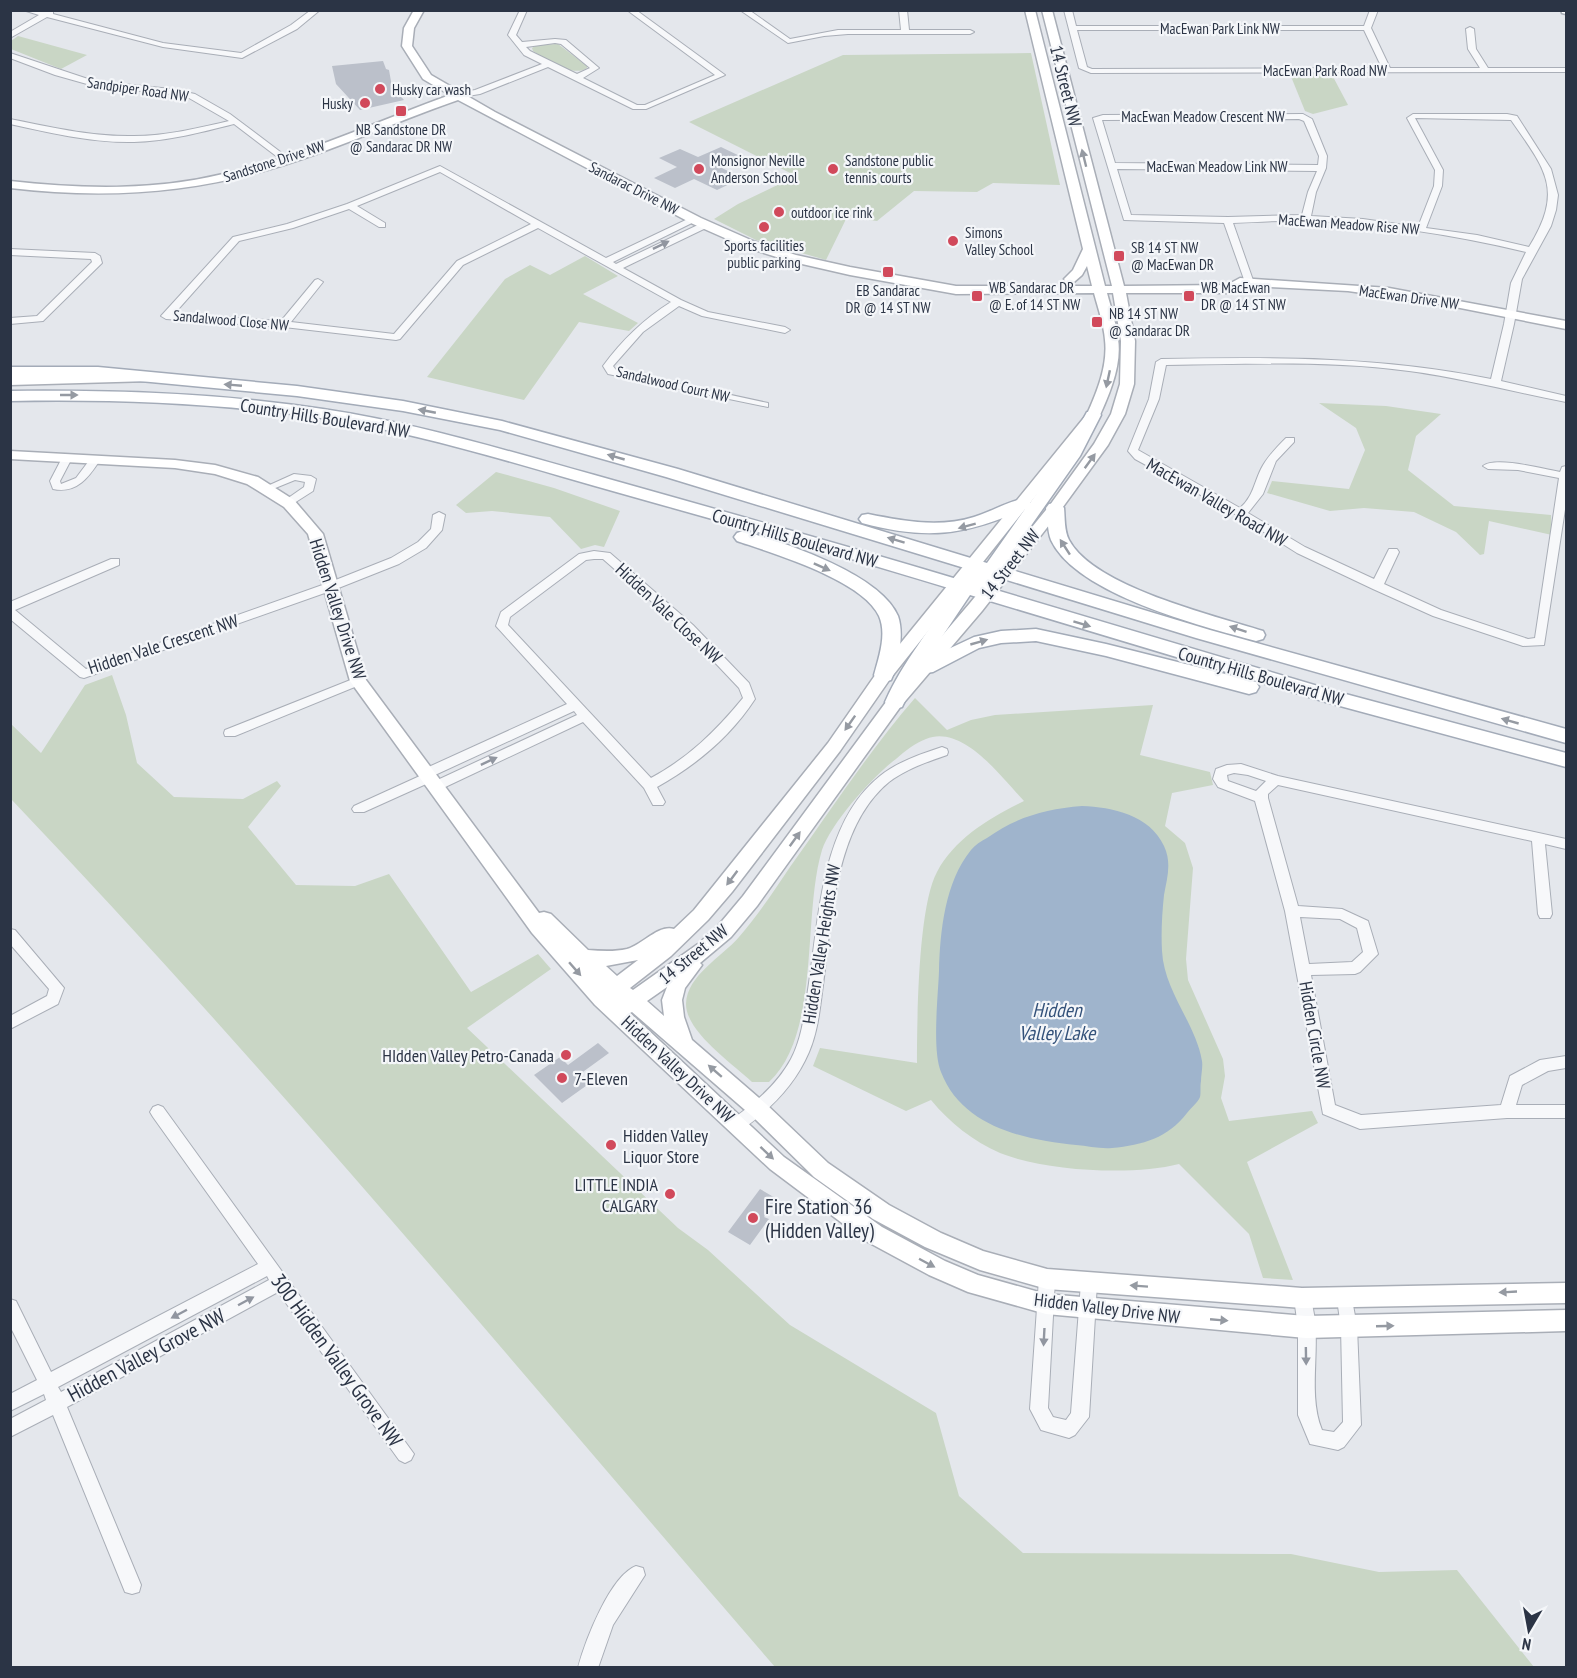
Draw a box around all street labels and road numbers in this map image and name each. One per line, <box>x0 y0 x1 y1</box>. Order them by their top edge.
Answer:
street label: MacEwan Park Link NW <box>1160 19 1280 38</box>
street label: 14 Street NW <box>1045 43 1087 129</box>
street label: MacEwan Park Road NW <box>1263 61 1387 80</box>
street label: Sandpiper Road NW <box>86 72 190 106</box>
street label: MacEwan Meadow Crescent NW <box>1121 107 1285 126</box>
street label: Sandstone Drive NW <box>221 136 327 186</box>
street label: Sandarac Drive NW <box>586 157 682 219</box>
street label: MacEwan Meadow Link NW <box>1146 157 1288 176</box>
street label: MacEwan Meadow Rise NW <box>1278 210 1420 238</box>
street label: MacEwan Drive NW <box>1358 281 1460 313</box>
street label: Sandalwood Close NW <box>172 305 290 335</box>
street label: Sandalwood Court NW <box>614 362 732 406</box>
street label: Country Hills Boulevard NW <box>239 393 411 443</box>
street label: MacEwan Valley Road NW <box>1143 452 1291 552</box>
street label: Country Hills Boulevard NW <box>710 503 880 573</box>
street label: 14 Street NW <box>975 524 1045 604</box>
street label: Hidden Valley Drive NW <box>304 536 372 682</box>
street label: Hidden Vale Close NW <box>611 558 727 668</box>
street label: Hidden Vale Crescent NW <box>85 609 241 679</box>
street label: Country Hills Boulevard NW <box>1176 641 1346 711</box>
street label: Hidden Valley Heights NW <box>797 862 845 1026</box>
street label: 14 Street NW <box>654 919 732 989</box>
street label: Hidden Circle NW <box>1294 979 1336 1091</box>
street label: Hidden Valley Drive NW <box>617 1011 739 1127</box>
street label: 300 Hidden Valley Grove NW <box>265 1268 409 1452</box>
street label: Hidden Valley Drive NW <box>1033 1288 1181 1328</box>
street label: Hidden Valley Grove NW <box>63 1302 229 1408</box>

